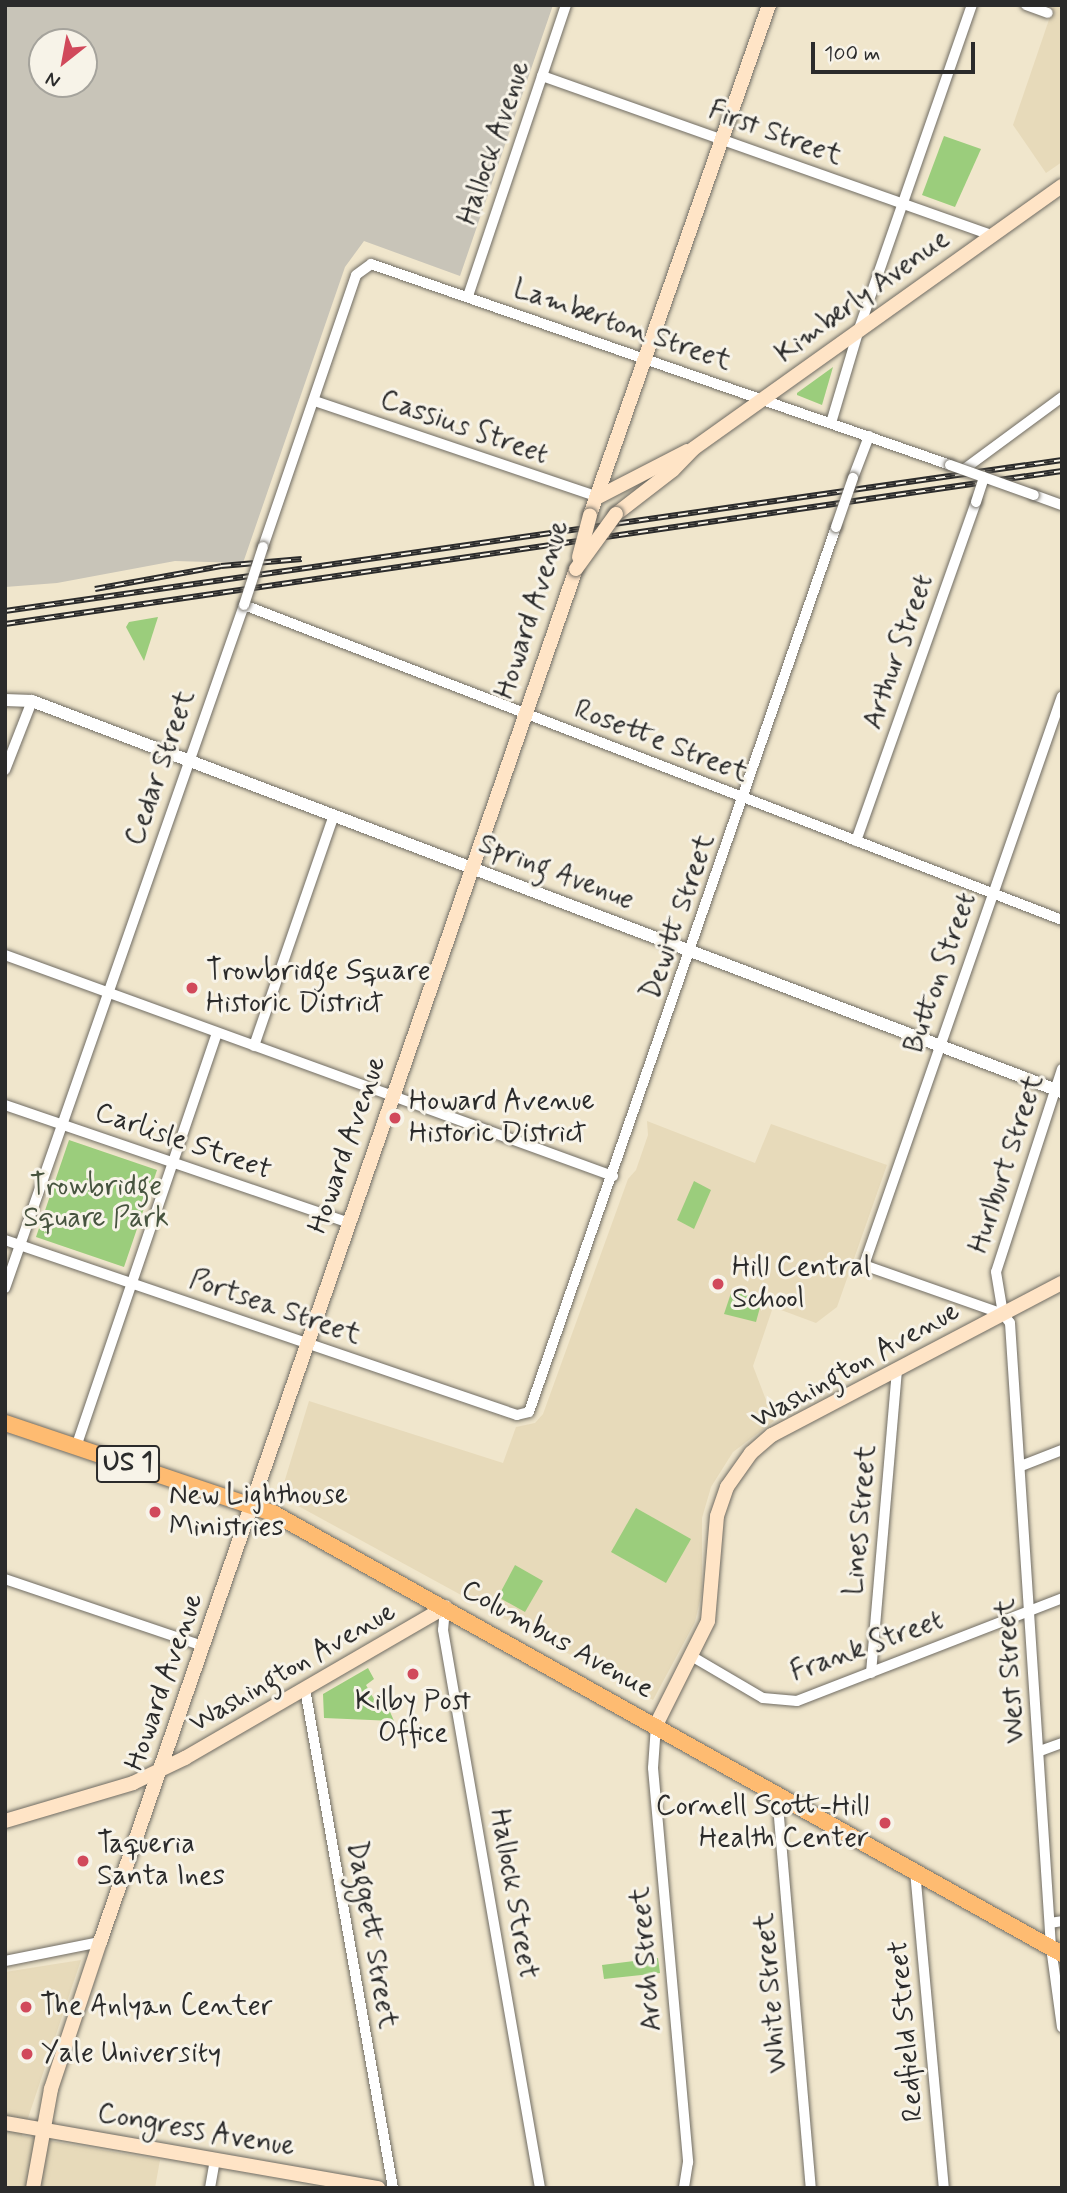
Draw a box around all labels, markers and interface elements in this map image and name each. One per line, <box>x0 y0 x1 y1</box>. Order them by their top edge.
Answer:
north arrow <box>28 28 98 98</box>
scale bar <box>815 28 979 72</box>
text: 100 m <box>824 40 880 68</box>
street label: Hallock Avenue <box>450 53 540 233</box>
text: N <box>41 66 65 94</box>
street label: First Street <box>704 94 846 174</box>
street label: Kimberly Avenue <box>770 223 956 371</box>
street label: Lamberton Street <box>509 273 735 379</box>
street label: Cassius Street <box>373 383 555 473</box>
street label: Howard Avenue <box>489 518 577 702</box>
street label: Arthur Street <box>856 568 942 736</box>
street label: Cedar Street <box>119 686 203 850</box>
street label: Rosette Street <box>569 693 753 791</box>
street label: Spring Avenue <box>471 827 641 919</box>
street label: Dewitt Street <box>635 830 723 1004</box>
street label: Button Street <box>897 886 985 1060</box>
place label: Trowbridge Square Historic District <box>206 955 428 1021</box>
marker: Trowbridge Square Historic District <box>184 980 200 996</box>
street label: Howard Avenue <box>302 1053 394 1237</box>
street label: Hurlburt Street <box>962 1070 1052 1258</box>
place label: Howard Avenue Historic District <box>409 1085 592 1151</box>
street label: Carlisle Street <box>91 1096 275 1188</box>
marker: Howard Avenue Historic District <box>387 1110 403 1126</box>
park label: Trowbridge Square Park <box>23 1170 169 1236</box>
place label: Hill Central School <box>732 1251 870 1317</box>
street label: Portsea Street <box>185 1263 365 1353</box>
marker: Hill Central School <box>710 1276 726 1292</box>
street label: Washington Avenue <box>748 1296 964 1436</box>
road number: US 1 <box>95 1442 161 1486</box>
street label: Lines Street <box>838 1443 884 1597</box>
place label: New Lighthouse Ministries <box>169 1479 347 1545</box>
marker: New Lighthouse Ministries <box>147 1504 163 1520</box>
street label: Columbus Avenue <box>454 1573 660 1707</box>
street label: Howard Avenue <box>119 1590 211 1774</box>
street label: Washington Avenue <box>185 1596 401 1740</box>
street label: West Street <box>989 1597 1033 1745</box>
street label: Frank Street <box>784 1603 950 1691</box>
marker: Kilby Post Office <box>405 1666 421 1682</box>
place label: Kilby Post Office <box>356 1685 470 1751</box>
place label: Cornell Scott-Hill Health Center <box>654 1790 869 1856</box>
street label: Hallock Street <box>482 1807 544 1981</box>
marker: Cornell Scott-Hill Health Center <box>875 1813 895 1833</box>
place label: Taqueria Santa Ines <box>97 1828 230 1894</box>
street label: Daggett Street <box>338 1839 404 2031</box>
marker: Taqueria Santa Ines <box>75 1853 91 1869</box>
street label: Arch Street <box>624 1885 670 2033</box>
street label: White Street <box>748 1911 796 2075</box>
street label: Redfield Street <box>882 1940 932 2122</box>
place label: The Anlyan Center <box>40 1990 264 2024</box>
marker: The Anlyan Center <box>18 1999 34 2015</box>
place label: Yale University <box>41 2037 223 2071</box>
marker: Yale University <box>19 2046 35 2062</box>
street label: Congress Avenue <box>92 2097 300 2165</box>

